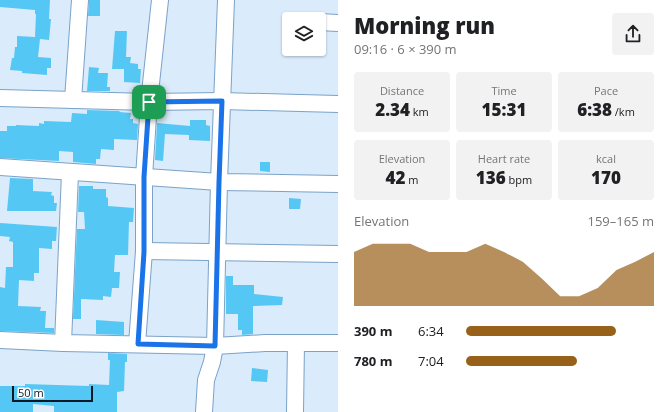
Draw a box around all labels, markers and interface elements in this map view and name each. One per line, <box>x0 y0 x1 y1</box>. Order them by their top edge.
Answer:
text: Morning run <box>354 10 495 40</box>
map controls <box>282 12 326 56</box>
button: layers <box>282 12 326 56</box>
button: share <box>612 13 654 55</box>
text: 09:16 · 6 × 390 m <box>354 40 457 58</box>
text: Distance <box>380 83 424 98</box>
text: Time <box>491 83 517 98</box>
text: Pace <box>594 83 618 98</box>
pin <box>132 85 166 119</box>
icon: arrive <box>138 91 160 113</box>
text: 2.34 <box>375 98 410 121</box>
text: 15:31 <box>482 98 526 121</box>
text: 6:38 <box>577 98 612 121</box>
text: km <box>410 104 429 119</box>
text: /km <box>612 104 635 119</box>
text: Elevation <box>379 151 425 166</box>
text: Heart rate <box>478 151 530 166</box>
text: kcal <box>596 151 616 166</box>
text: 42 <box>386 166 405 189</box>
text: 136 <box>476 166 506 189</box>
text: 170 <box>591 166 621 189</box>
text: m <box>405 172 418 187</box>
text: bpm <box>506 172 532 187</box>
text: Elevation <box>354 212 409 230</box>
text: 159–165 m <box>587 212 654 230</box>
text: 390 m <box>354 322 392 340</box>
text: 6:34 <box>418 322 444 340</box>
text: 780 m <box>354 352 392 370</box>
text: 7:04 <box>418 352 444 370</box>
scale bar <box>12 384 93 403</box>
text: 50 m <box>18 385 44 400</box>

